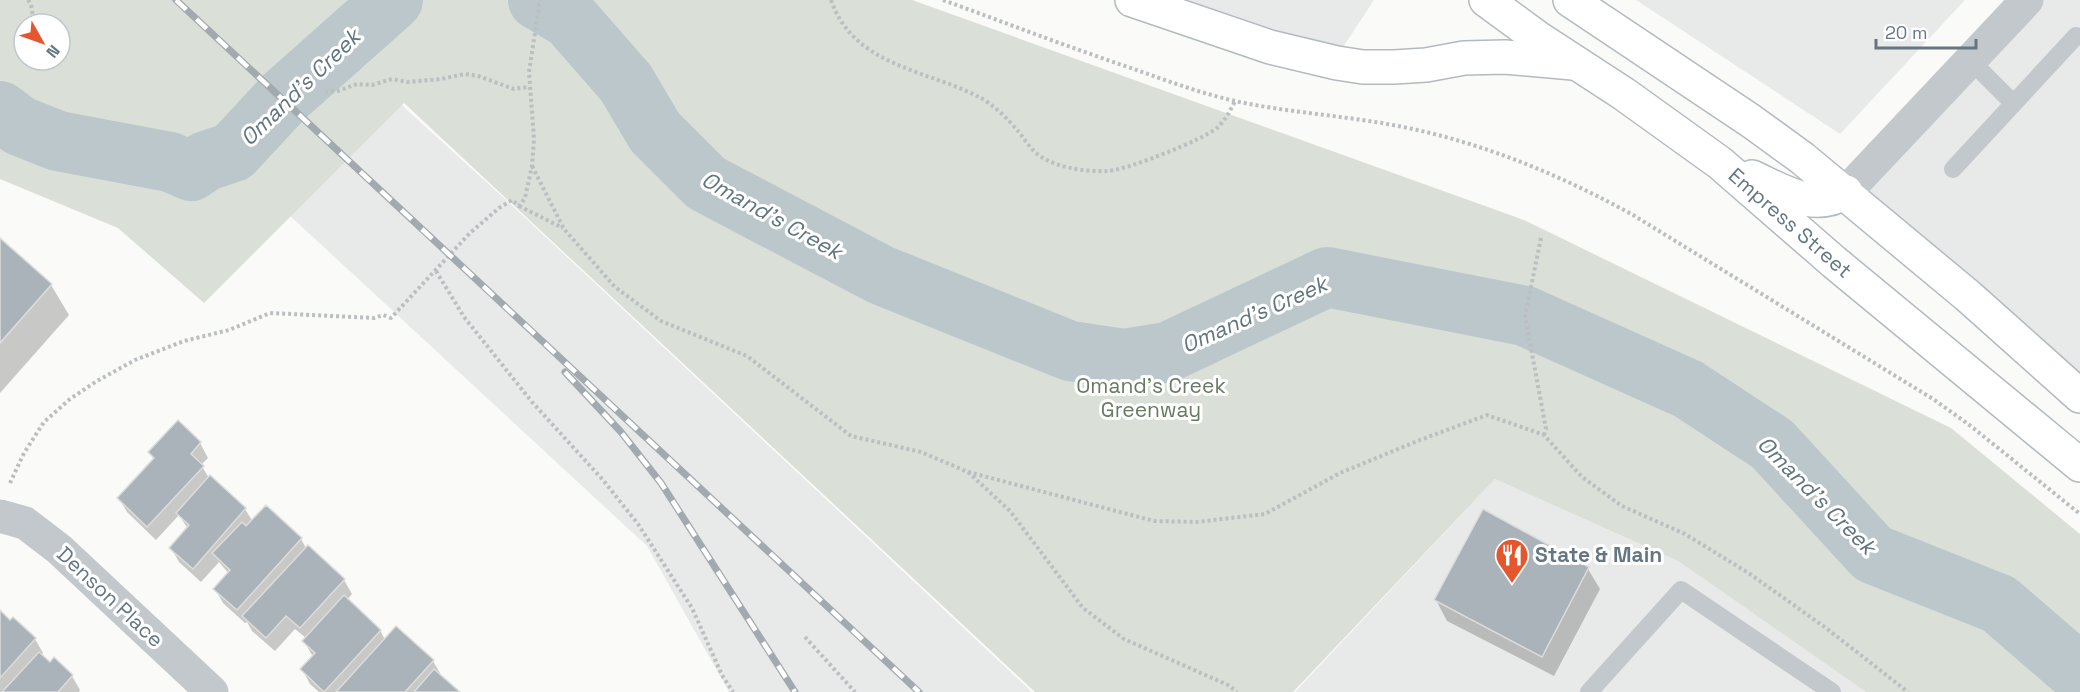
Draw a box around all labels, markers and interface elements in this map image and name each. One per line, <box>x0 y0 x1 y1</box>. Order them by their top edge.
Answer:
north arrow <box>12 12 72 72</box>
scale bar <box>1876 12 1976 50</box>
water label: Omand's Creek <box>234 21 368 151</box>
text: 20 m <box>1885 21 1928 44</box>
text: N <box>42 40 65 62</box>
street label: Empress Street <box>1723 162 1858 284</box>
water label: Omand's Creek <box>697 165 849 266</box>
water label: Omand's Creek <box>1177 268 1333 359</box>
park label: Omand's Creek Greenway <box>1076 372 1226 423</box>
water label: Omand's Creek <box>1752 430 1884 562</box>
restaurant icon: State & Main <box>1494 537 1530 584</box>
street label: Denson Place <box>51 540 169 653</box>
place label: State & Main <box>1535 541 1662 568</box>

